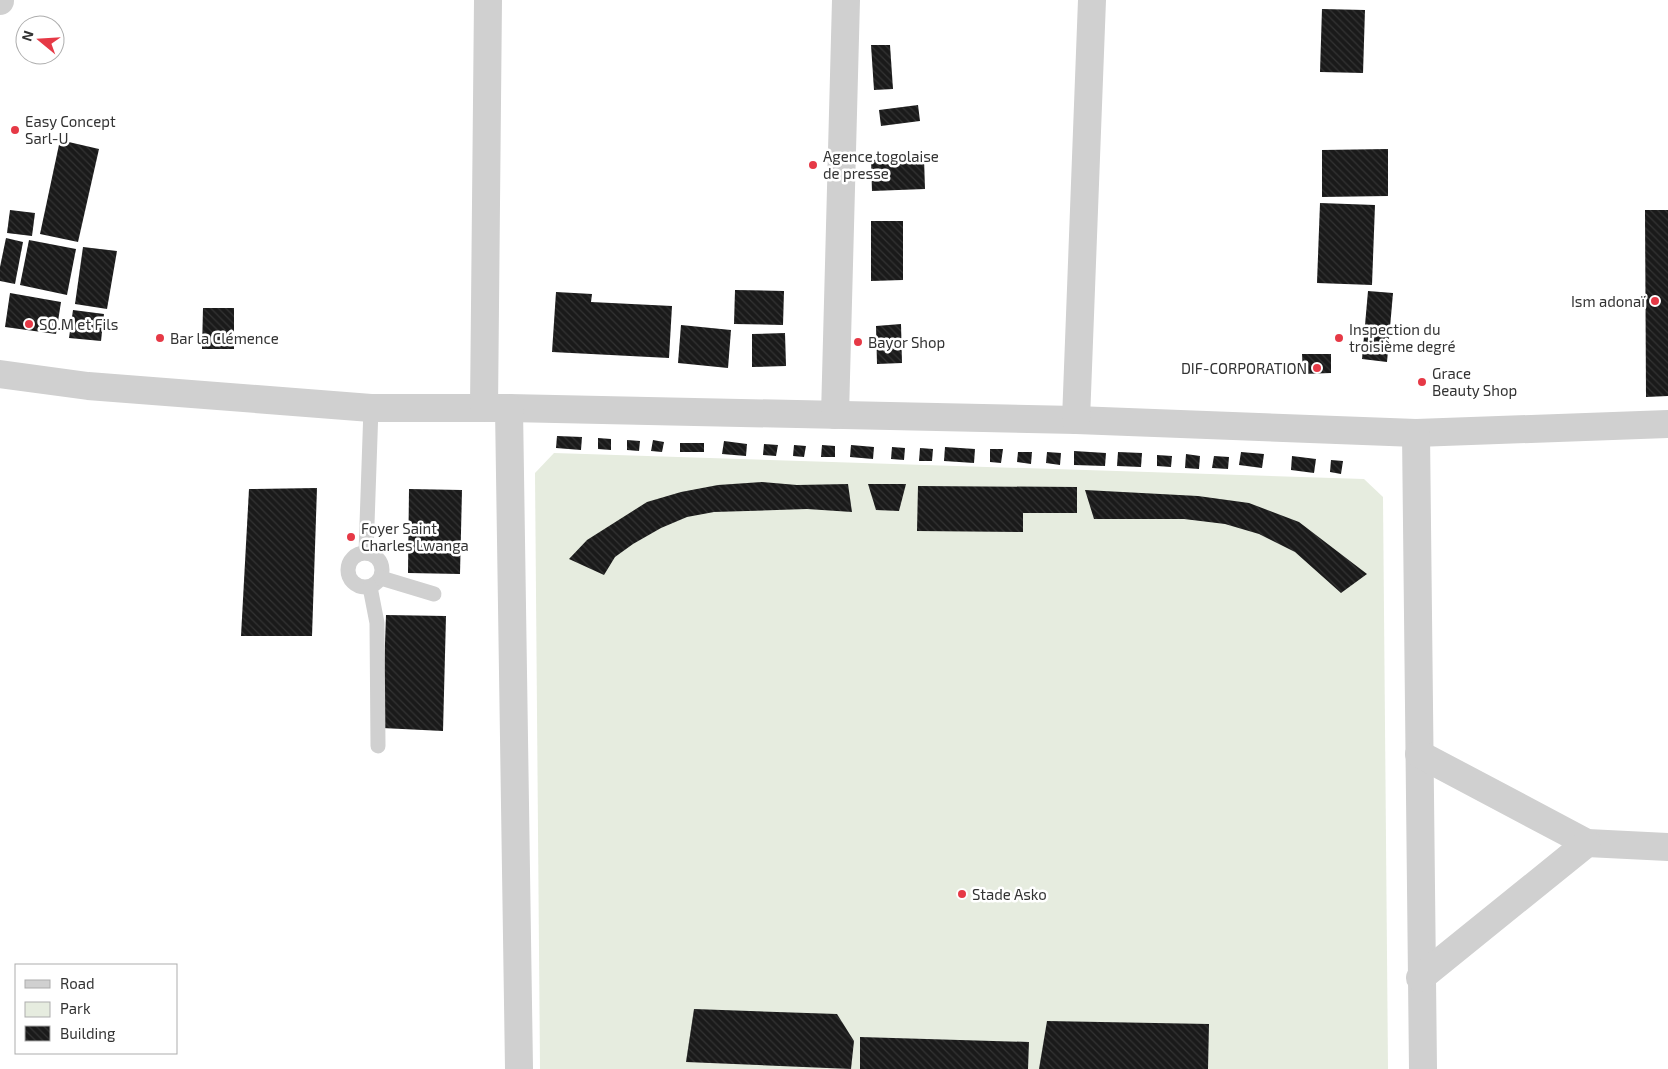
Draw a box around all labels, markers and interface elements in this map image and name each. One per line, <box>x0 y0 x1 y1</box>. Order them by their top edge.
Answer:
north arrow <box>15 15 65 65</box>
text: N <box>18 28 37 43</box>
place label: Easy Concept Sarl-U <box>25 112 116 147</box>
marker: Easy Concept Sarl-U <box>9 124 21 136</box>
place label: Agence togolaise de presse <box>823 147 939 182</box>
marker: Agence togolaise de presse <box>807 159 819 171</box>
place label: Ism adonaï <box>1571 292 1645 310</box>
marker: Ism adonaï <box>1649 295 1661 307</box>
place label: SO.M et Fils <box>39 315 118 333</box>
marker: SO.M et Fils <box>23 318 35 330</box>
place label: Inspection du troisième degré <box>1349 320 1456 355</box>
place label: Bar la Clémence <box>170 329 279 347</box>
marker: Bar la Clémence <box>154 332 166 344</box>
marker: Inspection du troisième degré <box>1333 332 1345 344</box>
place label: Bayor Shop <box>868 333 945 351</box>
marker: Bayor Shop <box>852 336 864 348</box>
place label: DIF-CORPORATION <box>1181 359 1307 377</box>
marker: DIF-CORPORATION <box>1311 362 1323 374</box>
place label: Grace Beauty Shop <box>1432 364 1517 399</box>
marker: Grace Beauty Shop <box>1416 376 1428 388</box>
place label: Foyer Saint Charles Lwanga <box>361 519 469 554</box>
marker: Foyer Saint Charles Lwanga <box>345 531 357 543</box>
place label: Stade Asko <box>972 885 1047 903</box>
marker: Stade Asko <box>956 888 968 900</box>
legend <box>15 964 178 1054</box>
text: Road <box>60 974 95 992</box>
text: Park <box>60 999 91 1017</box>
text: Building <box>60 1024 116 1042</box>

